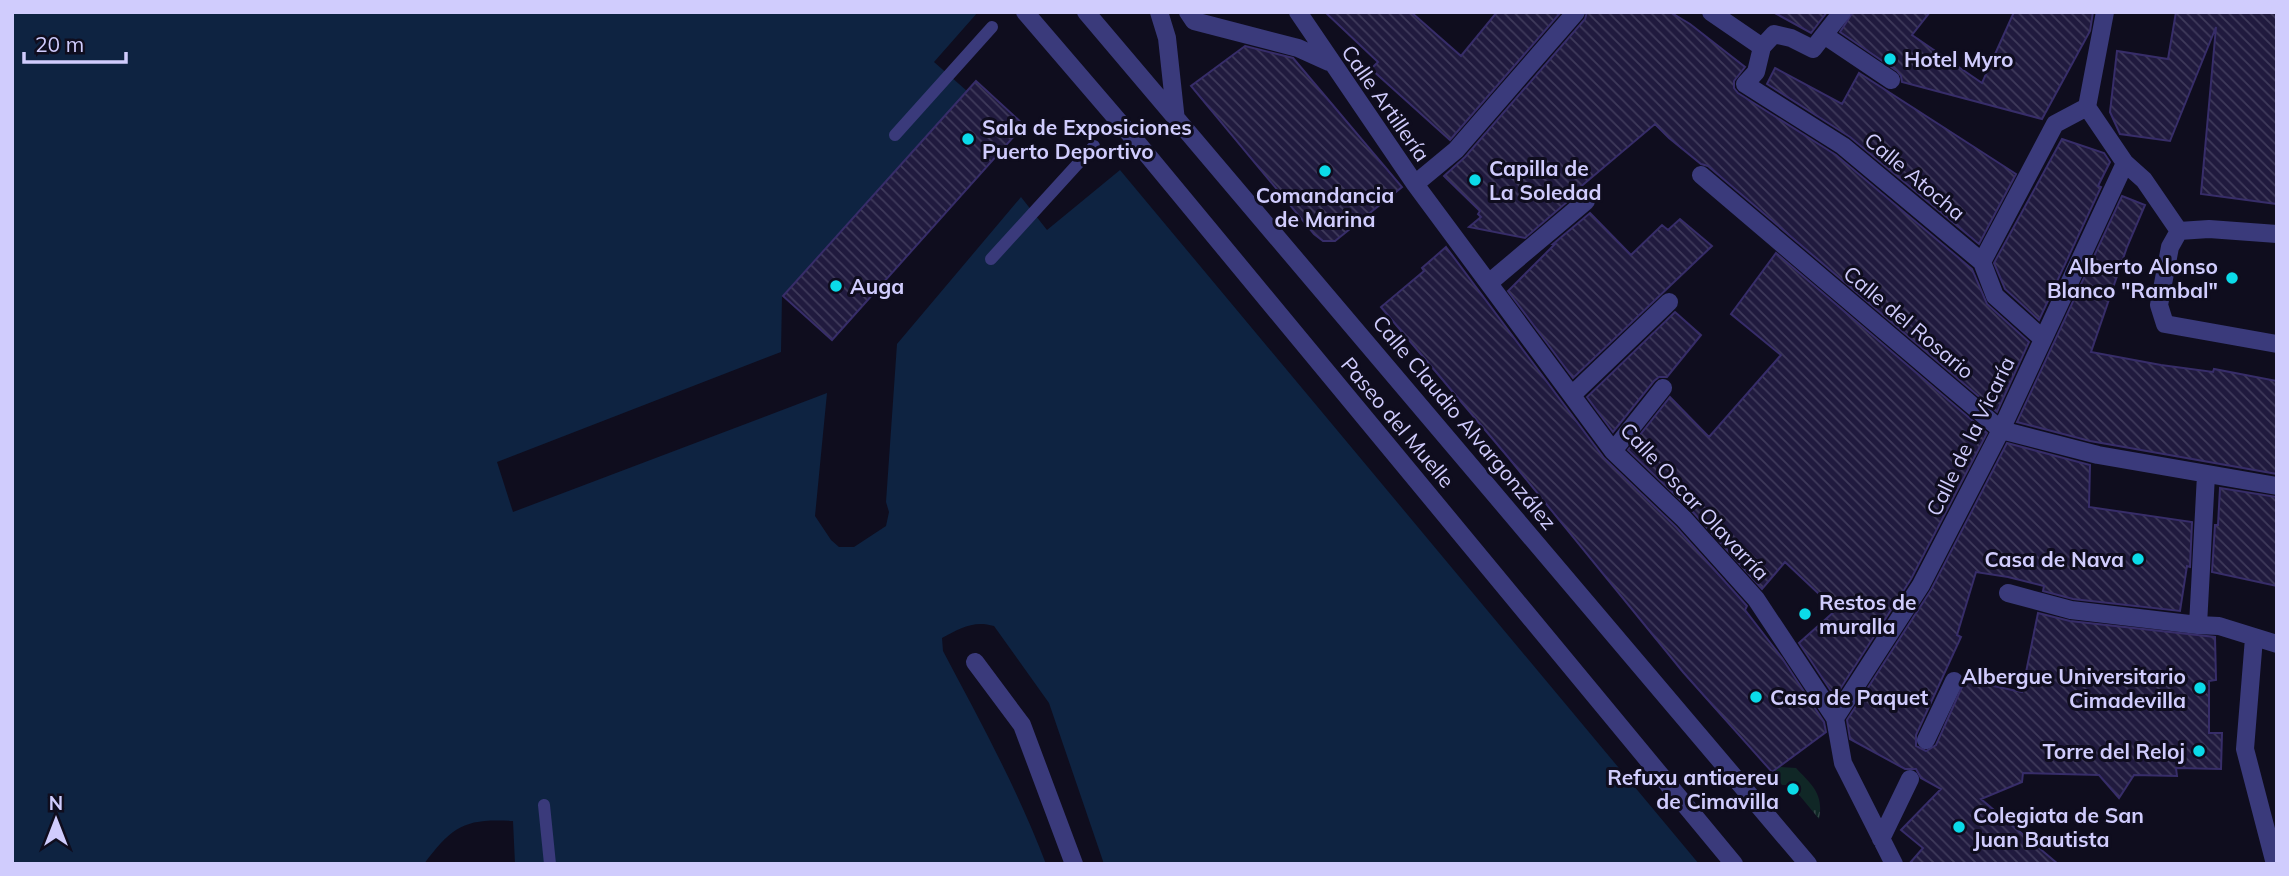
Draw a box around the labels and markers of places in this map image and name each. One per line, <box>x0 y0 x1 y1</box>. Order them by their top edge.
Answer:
place label: Hotel Myro <box>1904 46 2013 72</box>
marker: Hotel Myro <box>1882 51 1898 67</box>
place label: Sala de Exposiciones Puerto Deportivo <box>982 114 1192 164</box>
marker: Sala de Exposiciones Puerto Deportivo <box>960 131 976 147</box>
place label: Capilla de La Soledad <box>1489 155 1602 205</box>
marker: Comandancia de Marina <box>1317 163 1333 179</box>
marker: Capilla de La Soledad <box>1467 172 1483 188</box>
place label: Comandancia de Marina <box>1256 182 1394 232</box>
place label: Alberto Alonso Blanco "Rambal" <box>2047 253 2218 303</box>
marker: Alberto Alonso Blanco "Rambal" <box>2224 270 2240 286</box>
place label: Auga <box>850 273 904 299</box>
marker: Auga <box>828 278 844 294</box>
place label: Casa de Nava <box>1984 546 2124 572</box>
marker: Casa de Nava <box>2130 551 2146 567</box>
place label: Restos de muralla <box>1819 589 1916 639</box>
marker: Restos de muralla <box>1797 606 1813 622</box>
place label: Albergue Universitario Cimadevilla <box>1962 663 2186 713</box>
marker: Albergue Universitario Cimadevilla <box>2192 680 2208 696</box>
place label: Casa de Paquet <box>1770 684 1928 710</box>
marker: Casa de Paquet <box>1748 689 1764 705</box>
place label: Torre del Reloj <box>2042 738 2185 764</box>
marker: Torre del Reloj <box>2191 743 2207 759</box>
place label: Refuxu antiaereu de Cimavilla <box>1607 764 1779 814</box>
marker: Refuxu antiaereu de Cimavilla <box>1785 781 1801 797</box>
place label: Colegiata de San Juan Bautista <box>1973 802 2144 852</box>
marker: Colegiata de San Juan Bautista <box>1951 819 1967 835</box>

